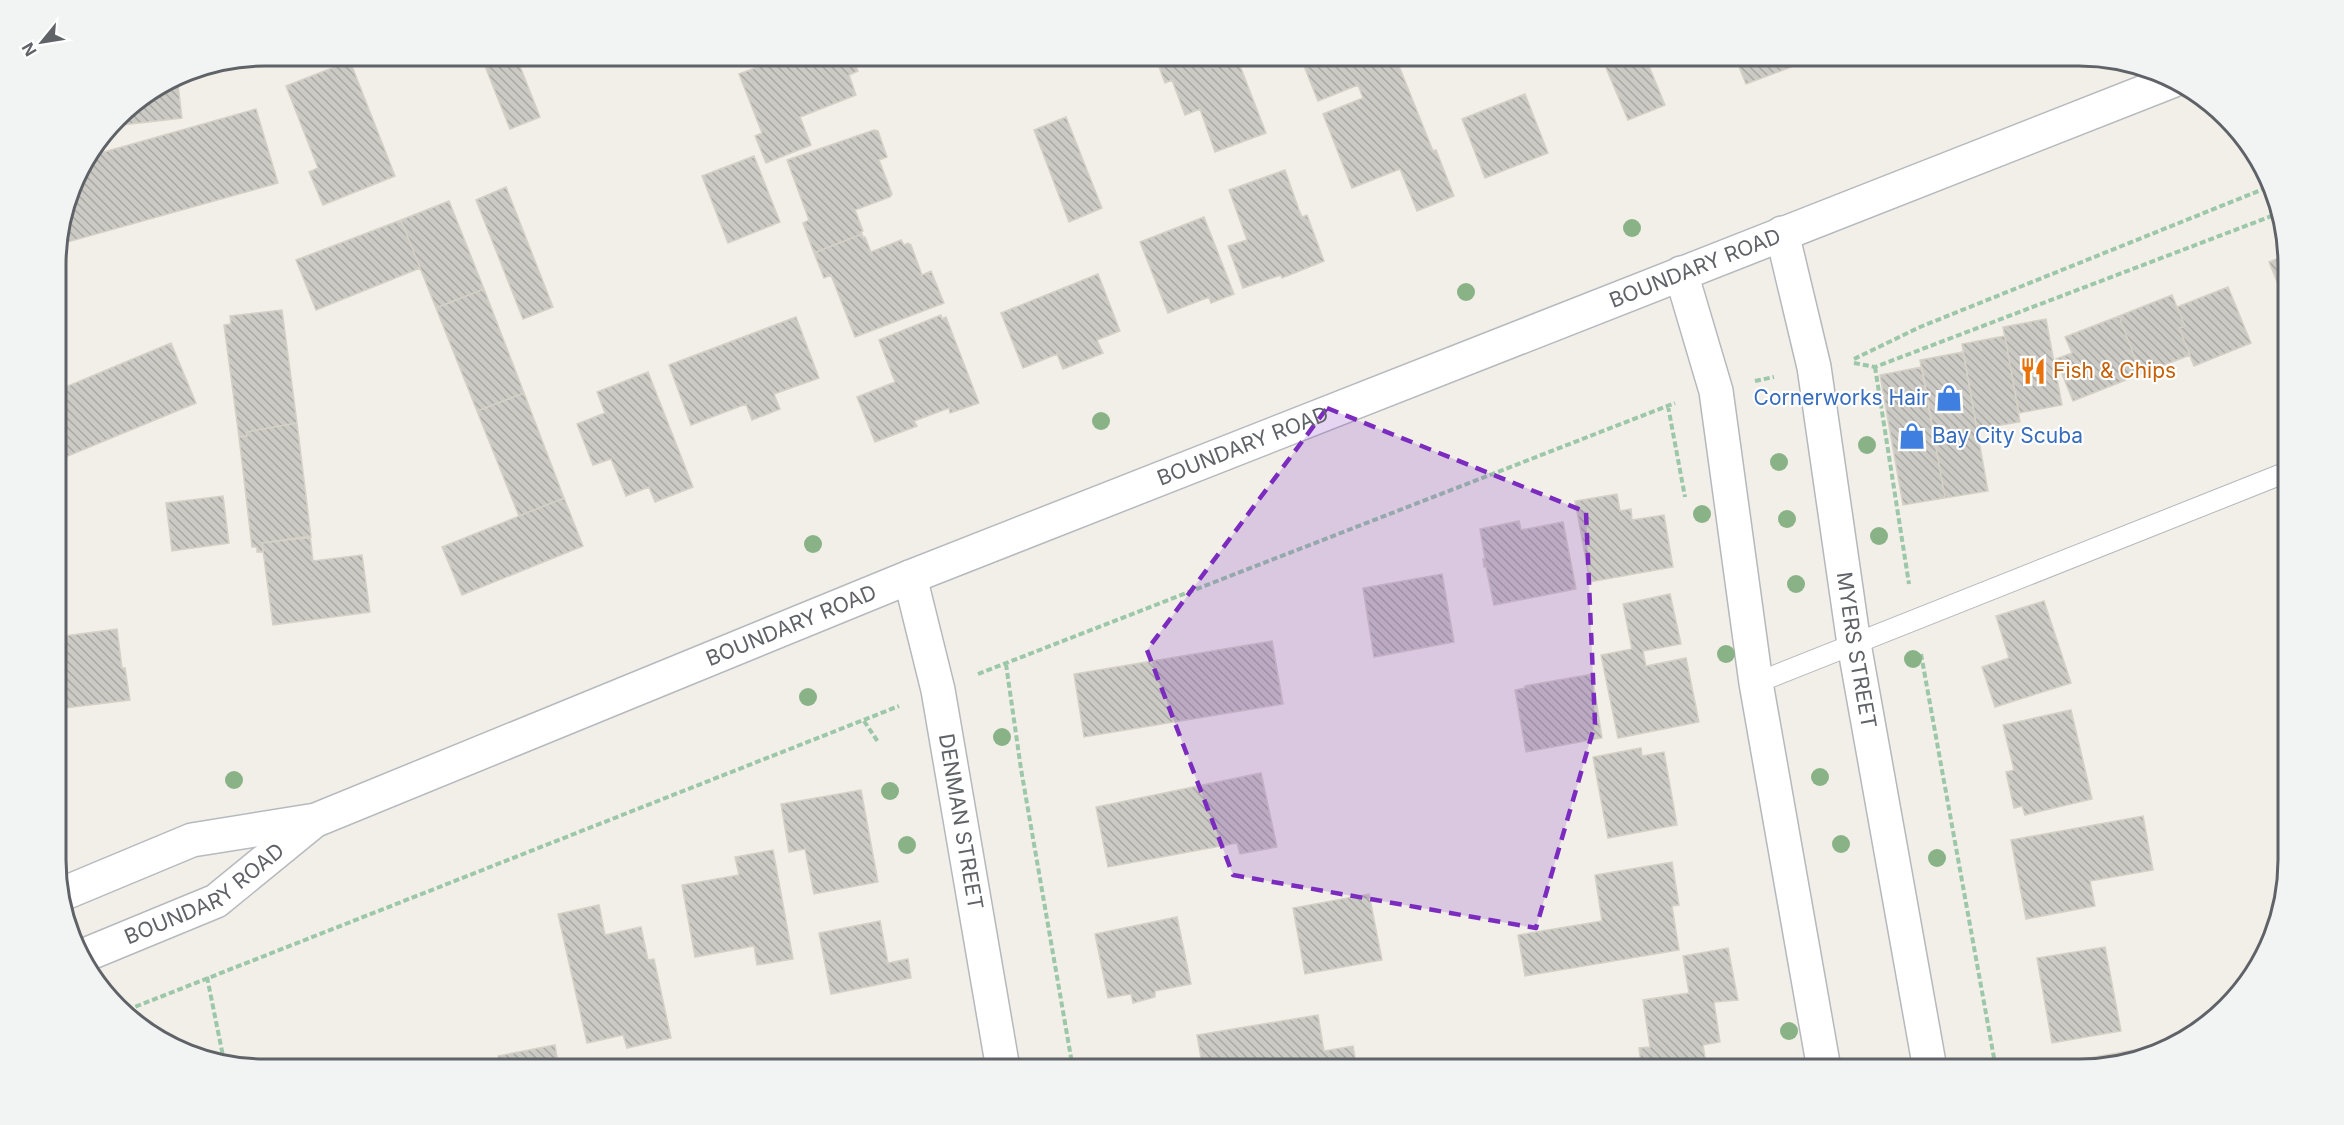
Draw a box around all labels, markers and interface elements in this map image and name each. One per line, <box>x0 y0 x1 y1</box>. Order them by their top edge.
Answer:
north arrow <box>12 12 72 72</box>
text: N <box>17 39 41 60</box>
street label: BOUNDARY ROAD <box>1606 223 1784 313</box>
restaurant icon: Fish & Chips <box>2018 356 2048 386</box>
place label: Fish & Chips <box>2053 358 2176 383</box>
shop icon: Cornerworks Hair <box>1934 383 1964 413</box>
place label: Cornerworks Hair <box>1754 385 1929 410</box>
street label: BOUNDARY ROAD <box>1153 401 1332 491</box>
shop icon: Bay City Scuba <box>1897 421 1927 451</box>
place label: Bay City Scuba <box>1932 423 2083 448</box>
street label: MYERS STREET <box>1832 570 1882 730</box>
street label: BOUNDARY ROAD <box>702 579 880 671</box>
street label: DENMAN STREET <box>934 732 988 912</box>
street label: BOUNDARY ROAD <box>121 838 289 949</box>

